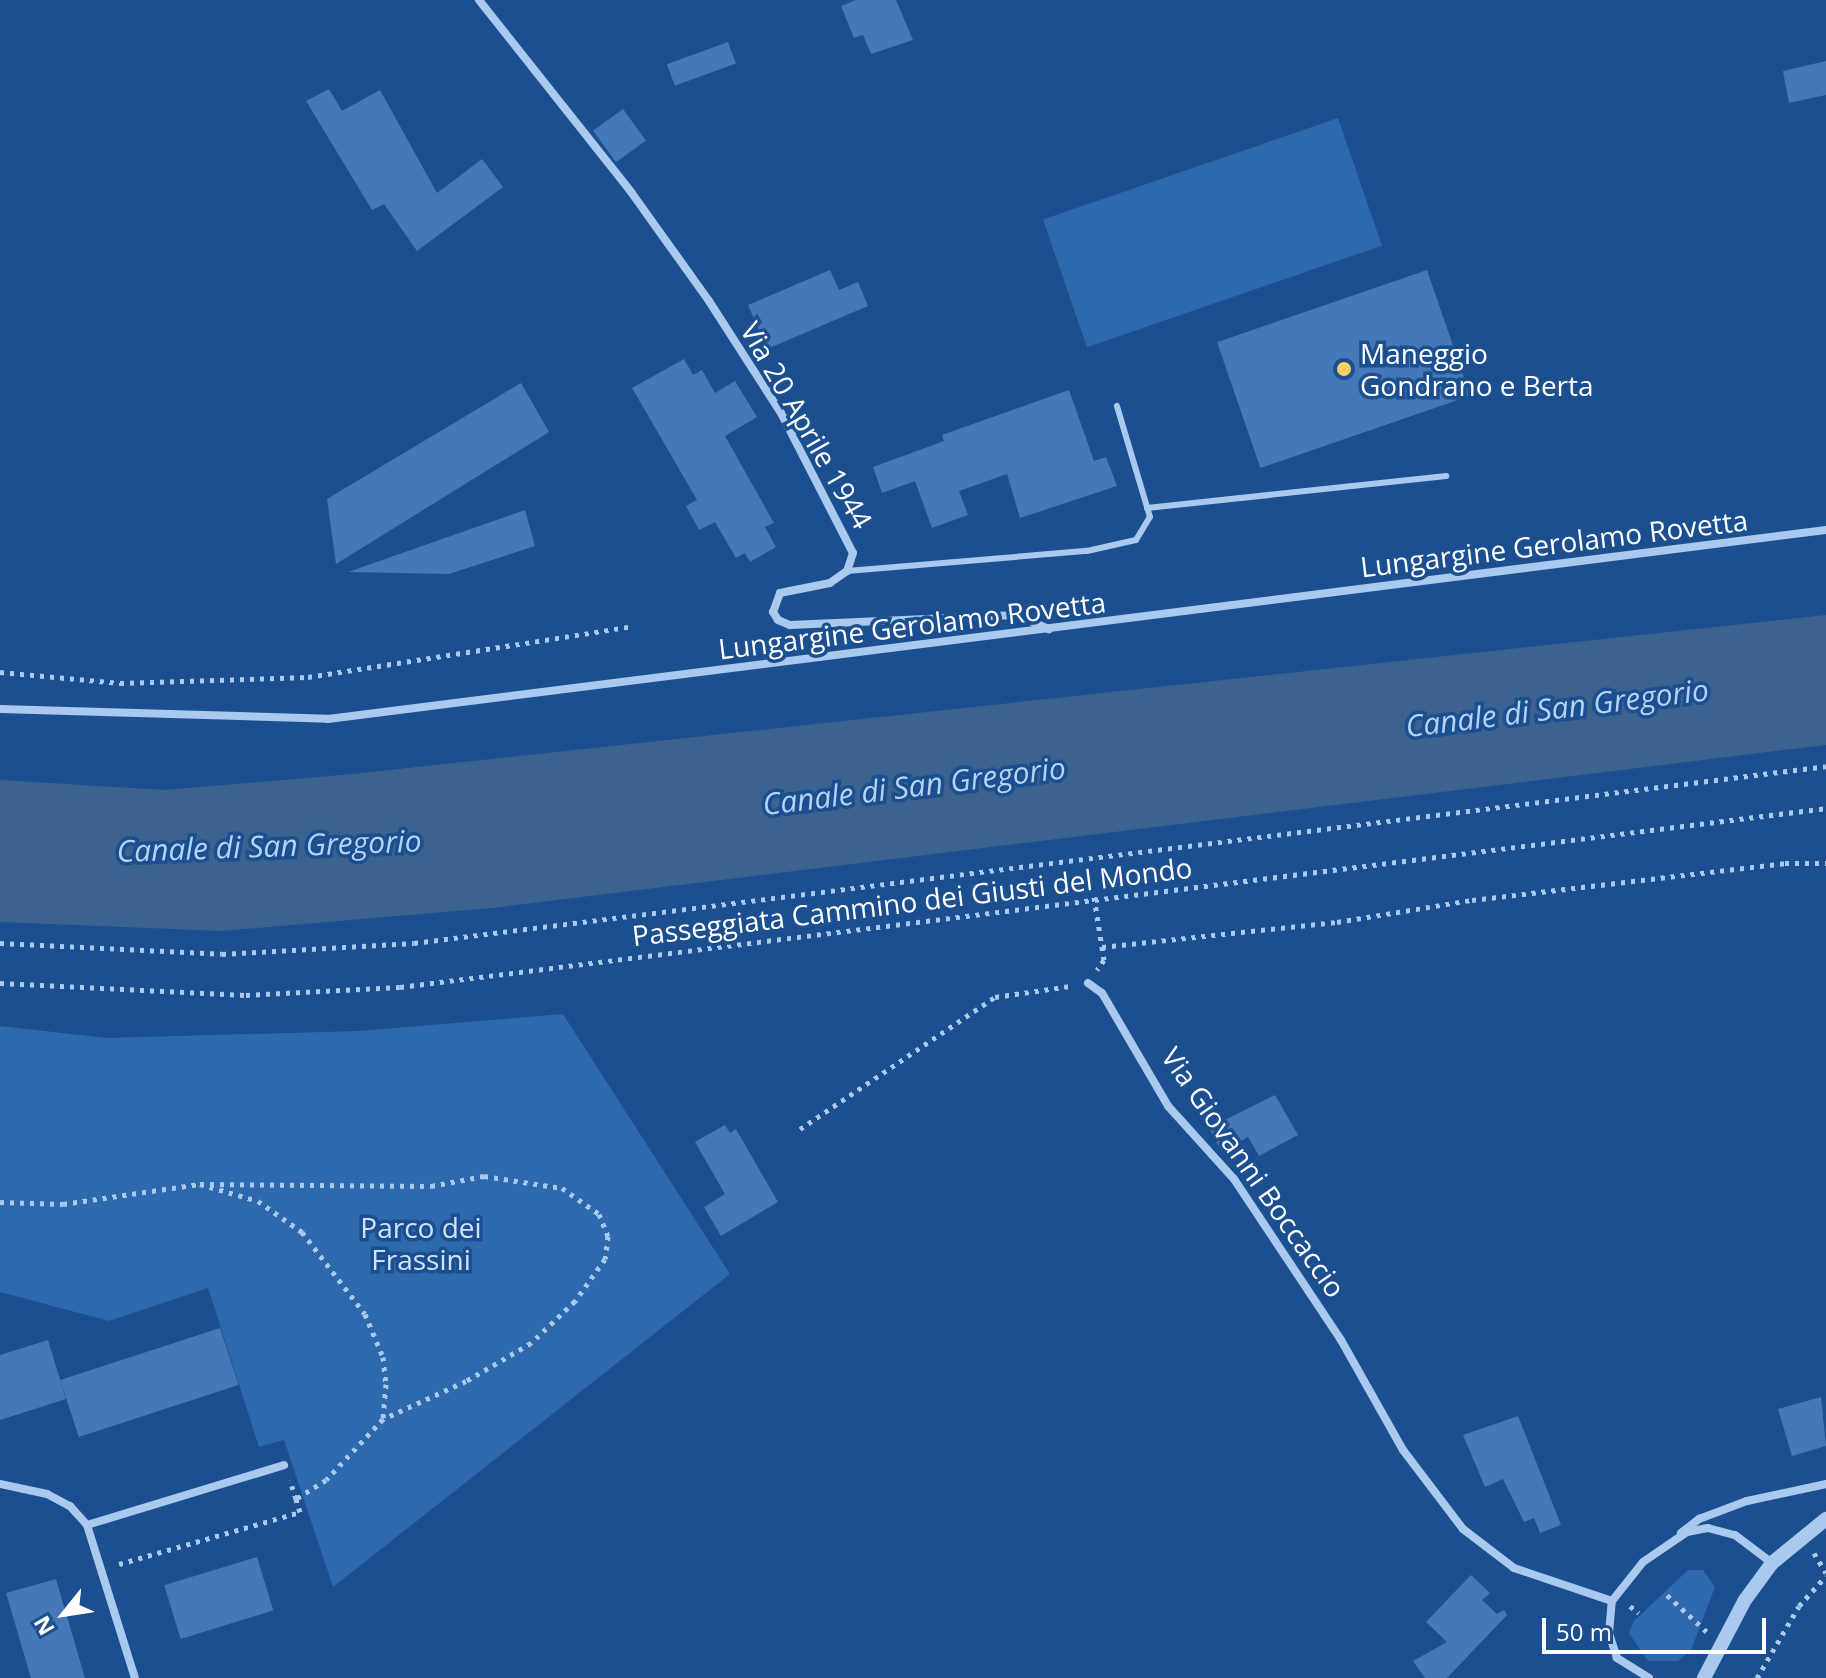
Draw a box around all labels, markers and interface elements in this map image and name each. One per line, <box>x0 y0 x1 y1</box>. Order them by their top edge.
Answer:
street label: Via 20 Aprile 1944 <box>734 316 880 534</box>
place label: Maneggio Gondrano e Berta <box>1360 336 1594 402</box>
marker: Maneggio Gondrano e Berta <box>1335 360 1353 378</box>
street label: Lungargine Gerolamo Rovetta <box>1358 503 1750 583</box>
street label: Lungargine Gerolamo Rovetta <box>716 585 1108 665</box>
water label: Canale di San Gregorio <box>1403 672 1711 744</box>
water label: Canale di San Gregorio <box>760 750 1068 822</box>
water label: Canale di San Gregorio <box>116 823 422 869</box>
street label: Passeggiata Cammino dei Giusti del Mondo <box>630 850 1194 952</box>
street label: Via Giovanni Boccaccio <box>1155 1041 1353 1303</box>
park label: Parco dei Frassini <box>360 1210 482 1276</box>
north arrow <box>24 1574 104 1654</box>
scale bar <box>1546 1602 1770 1652</box>
text: N <box>26 1611 61 1641</box>
text: 50 m <box>1556 1615 1612 1648</box>

